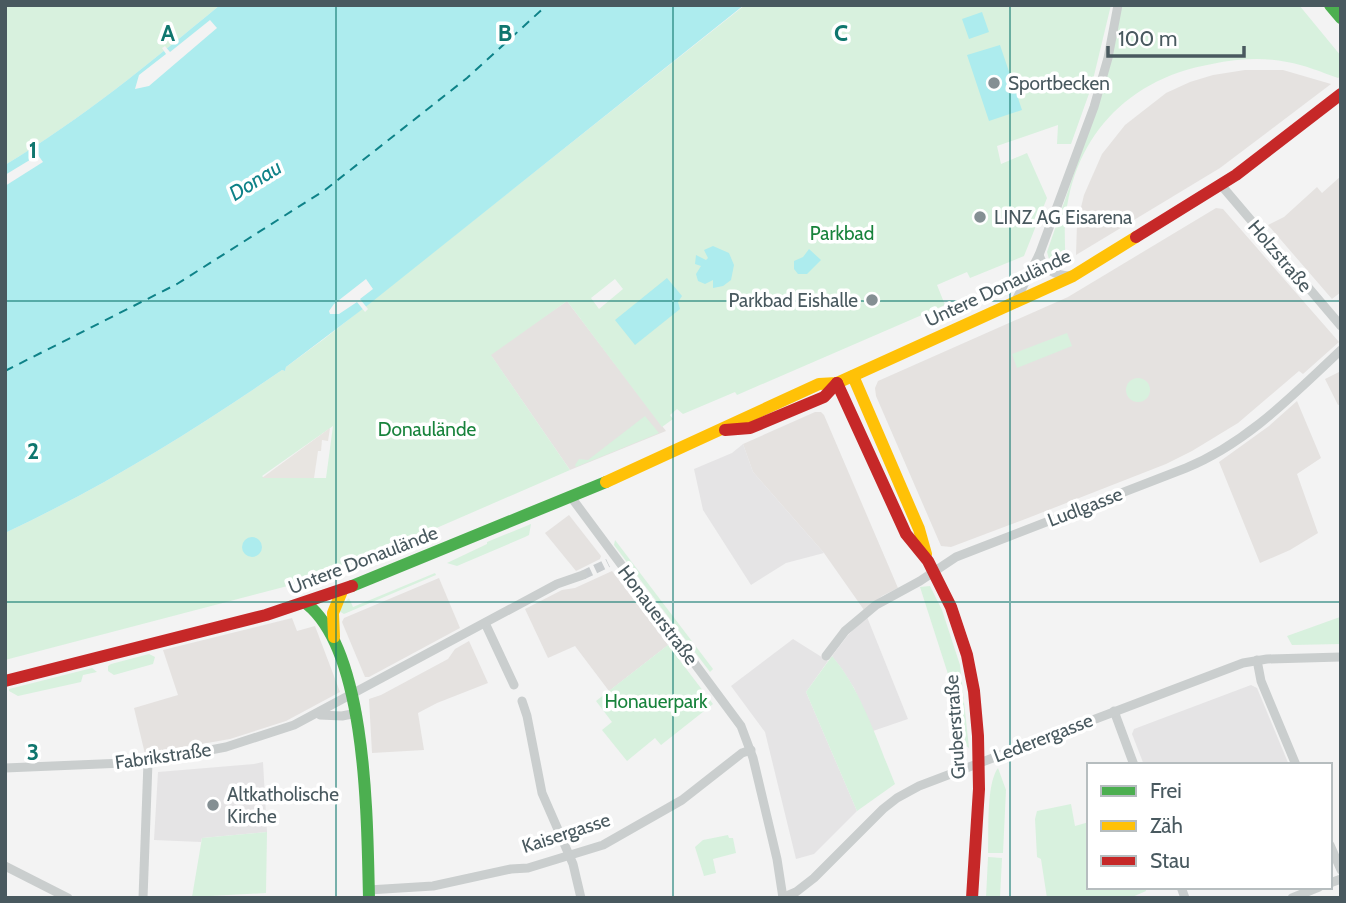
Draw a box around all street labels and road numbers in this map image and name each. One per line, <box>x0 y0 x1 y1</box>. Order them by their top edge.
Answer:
street label: Holzstraße <box>1243 215 1317 297</box>
street label: Untere Donaulände <box>921 244 1075 332</box>
street label: Ludlgasse <box>1044 482 1126 532</box>
street label: Untere Donaulände <box>285 521 441 599</box>
street label: Honauerstraße <box>613 561 703 670</box>
street label: Gruberstraße <box>940 674 970 780</box>
street label: Lederergasse <box>990 708 1096 768</box>
street label: Fabrikstraße <box>113 738 213 774</box>
street label: Kaisergasse <box>519 808 613 858</box>

